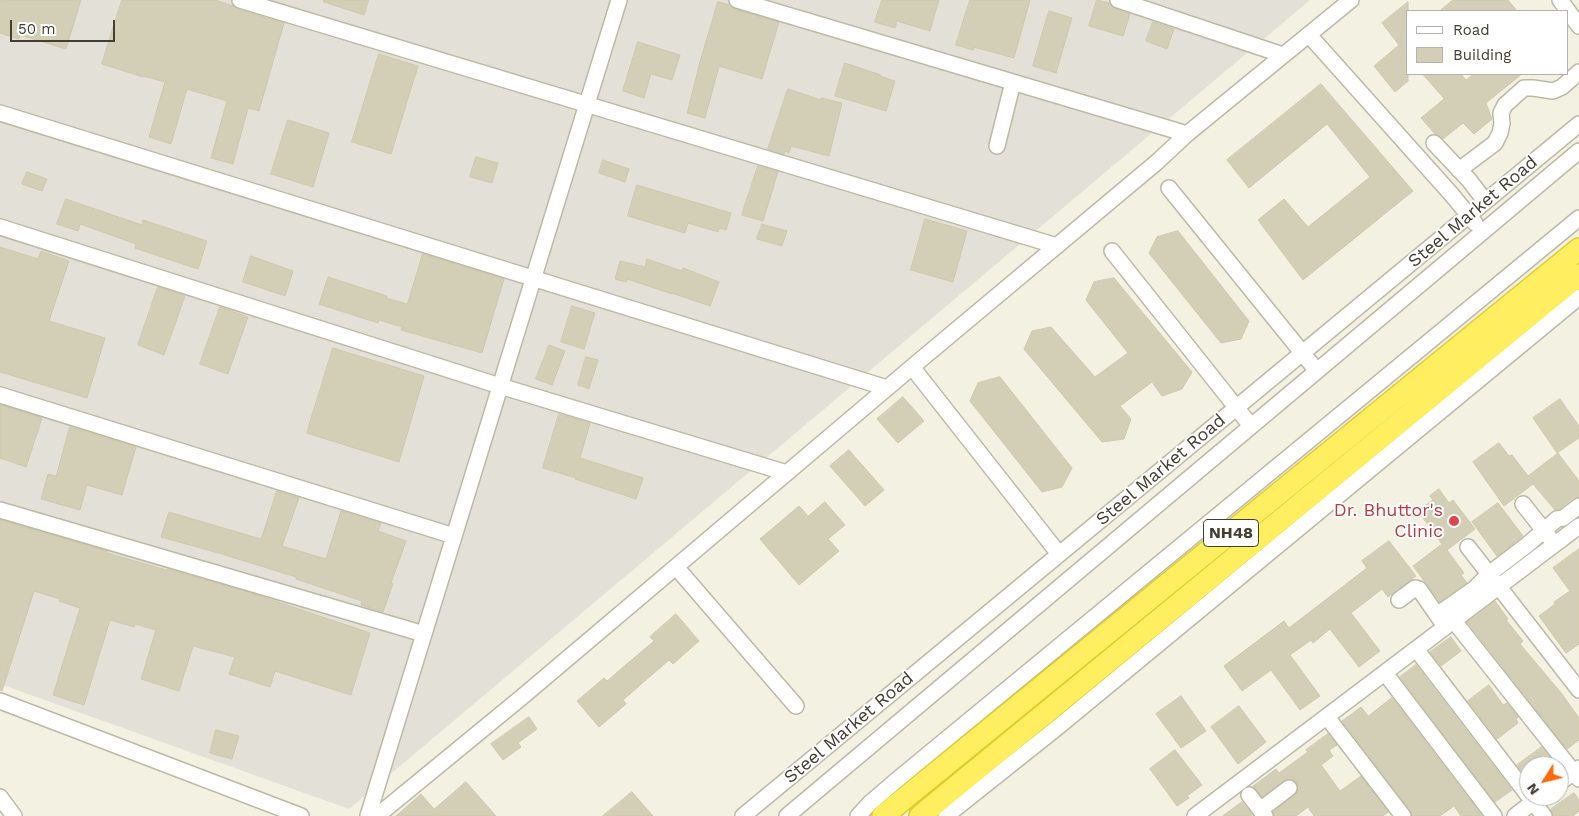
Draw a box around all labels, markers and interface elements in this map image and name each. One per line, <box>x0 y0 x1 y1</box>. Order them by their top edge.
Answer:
scale bar <box>12 10 118 42</box>
legend <box>1406 10 1569 75</box>
text: 50 m <box>18 20 55 38</box>
text: Road <box>1453 21 1490 39</box>
text: Building <box>1453 46 1511 64</box>
street label: Steel Market Road <box>1404 152 1542 272</box>
street label: Steel Market Road <box>1092 410 1230 530</box>
place label: Dr. Bhuttor's Clinic <box>1334 500 1443 542</box>
marker: Dr. Bhuttor's Clinic <box>1447 514 1461 528</box>
road number: NH48 <box>1204 520 1258 546</box>
street label: Steel Market Road <box>780 668 918 788</box>
north arrow <box>1519 756 1569 806</box>
text: N <box>1523 780 1542 798</box>

